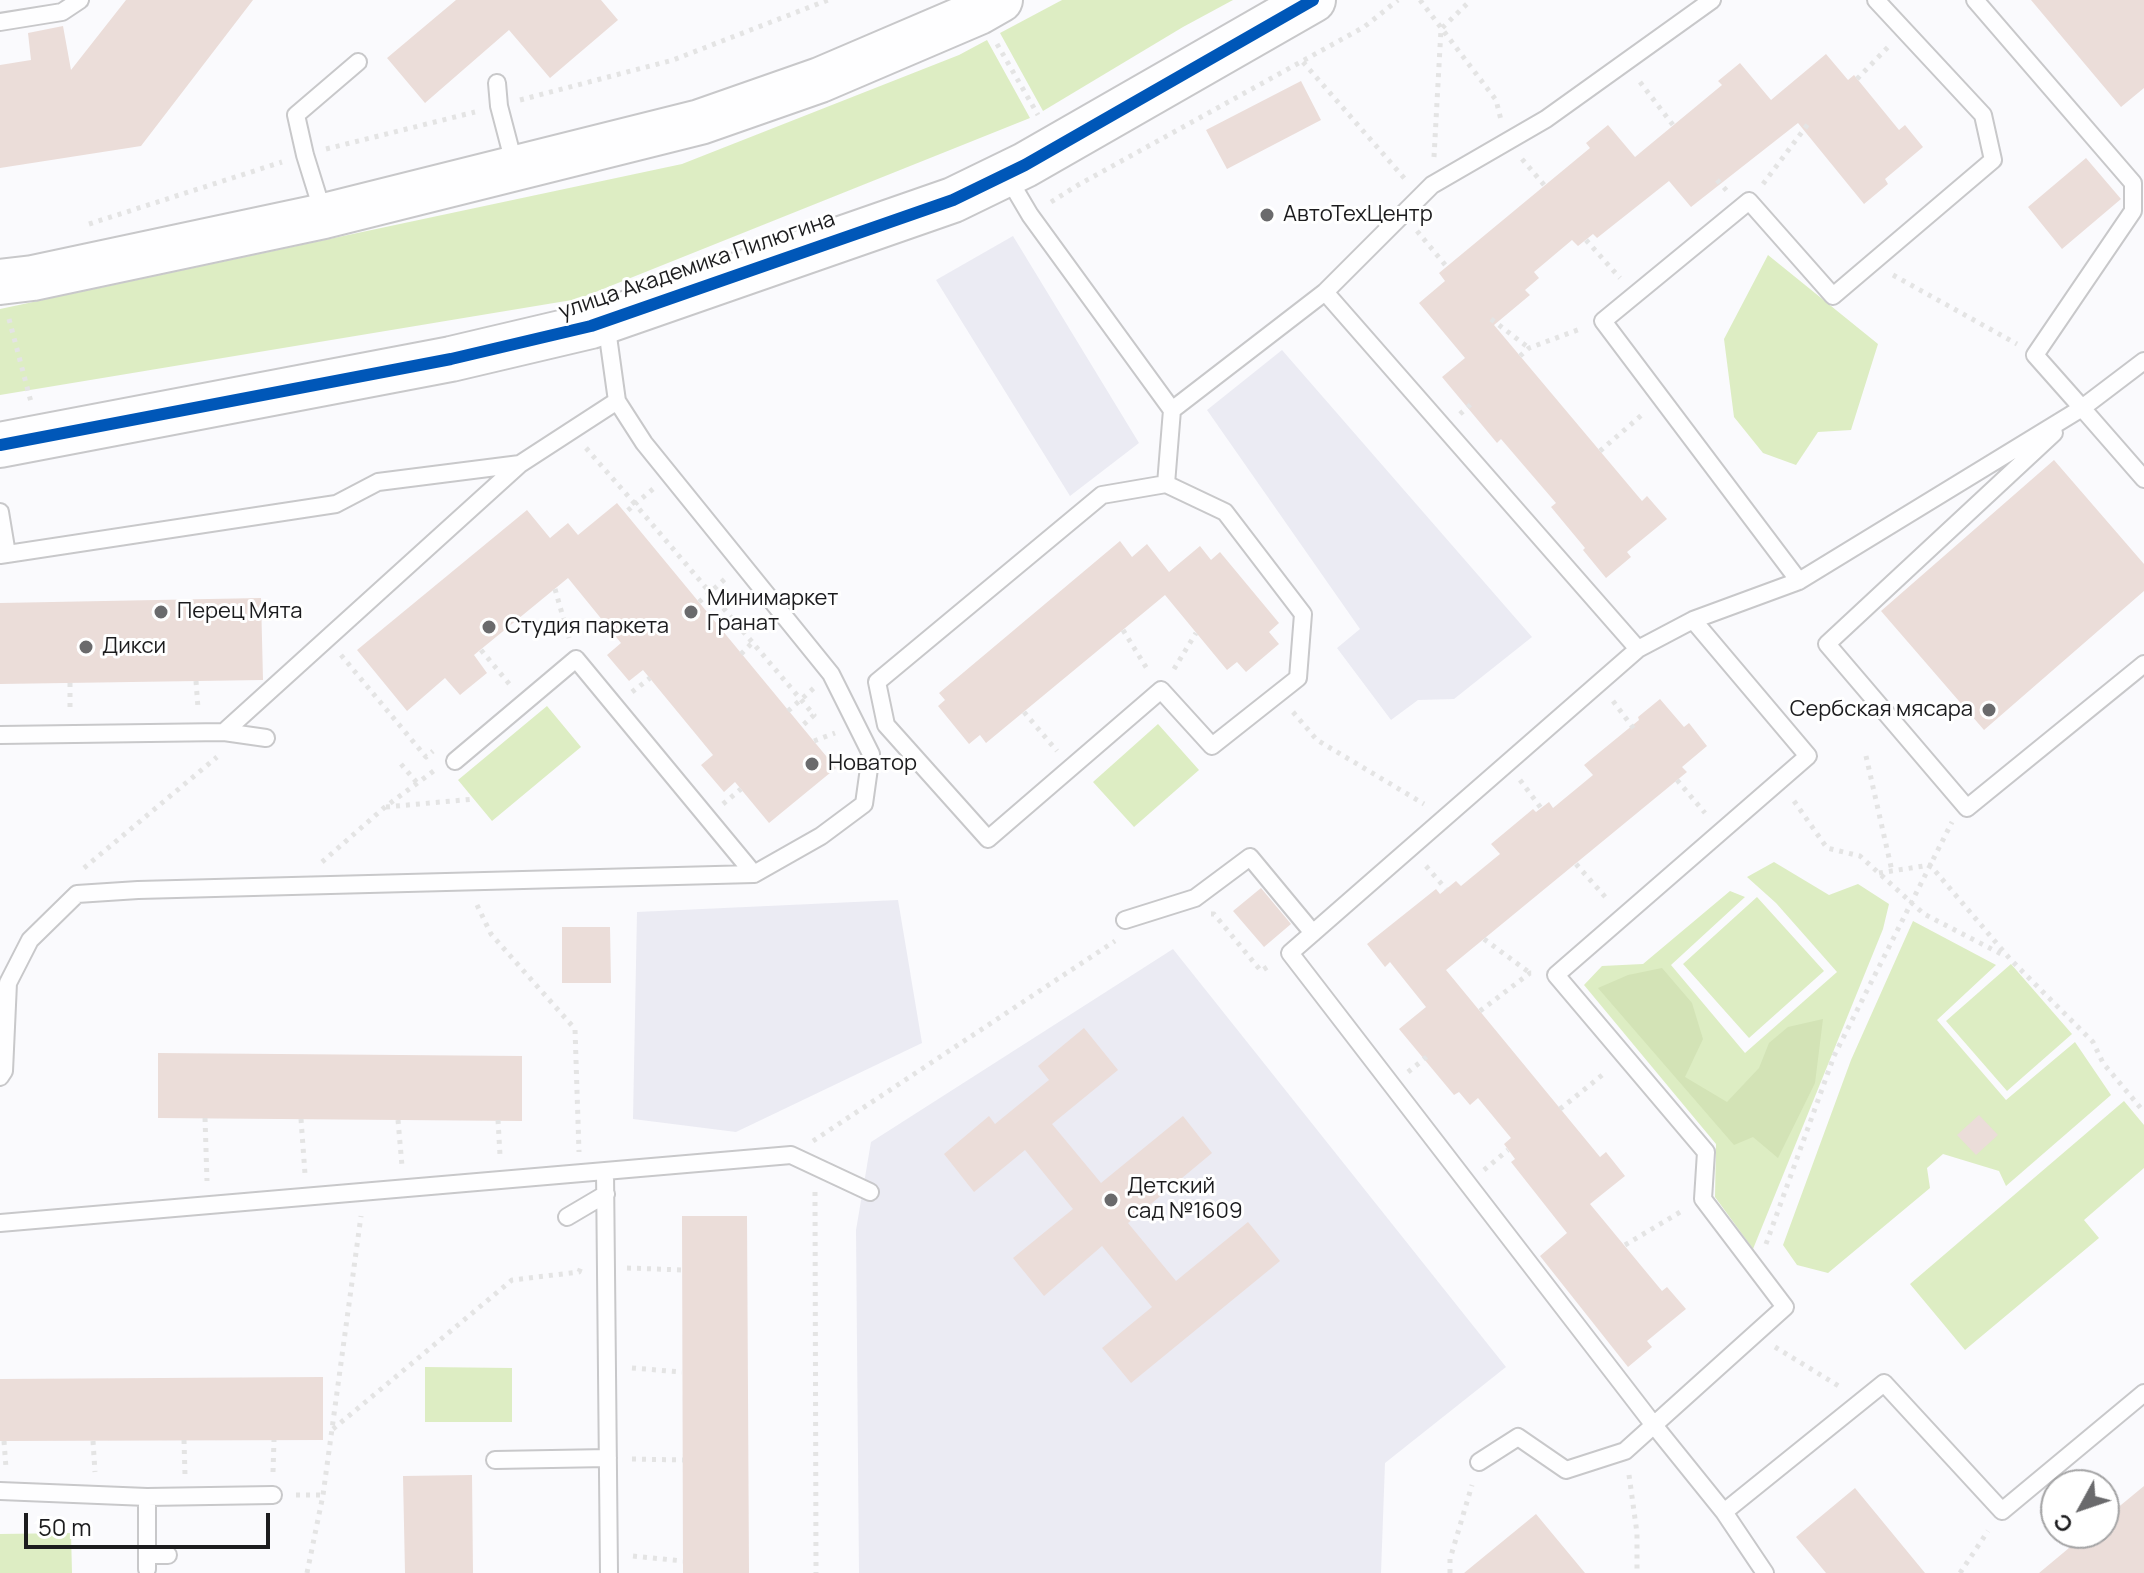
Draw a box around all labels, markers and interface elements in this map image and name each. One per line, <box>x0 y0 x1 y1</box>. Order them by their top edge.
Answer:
place label: АвтоТехЦентр <box>1283 202 1433 228</box>
street label: улица Академика Пилюгина <box>555 206 839 326</box>
marker: АвтоТехЦентр <box>1258 206 1276 224</box>
place label: Минимаркет Гранат <box>707 586 838 638</box>
place label: Перец Мята <box>177 599 303 625</box>
marker: Перец Мята <box>152 603 170 621</box>
marker: Минимаркет Гранат <box>682 603 700 621</box>
place label: Студия паркета <box>505 614 669 640</box>
marker: Студия паркета <box>480 618 498 636</box>
place label: Дикси <box>102 634 166 660</box>
marker: Дикси <box>77 638 95 656</box>
place label: Сербская мясара <box>1790 697 1973 723</box>
marker: Сербская мясара <box>1980 701 1998 719</box>
place label: Новатор <box>828 751 917 777</box>
marker: Новатор <box>803 755 821 773</box>
place label: Детский сад №1609 <box>1127 1174 1243 1226</box>
marker: Детский сад №1609 <box>1102 1191 1120 1209</box>
north arrow <box>2040 1469 2120 1549</box>
scale bar <box>28 1497 274 1547</box>
text: С <box>2046 1507 2080 1539</box>
text: 50 m <box>38 1510 92 1543</box>

